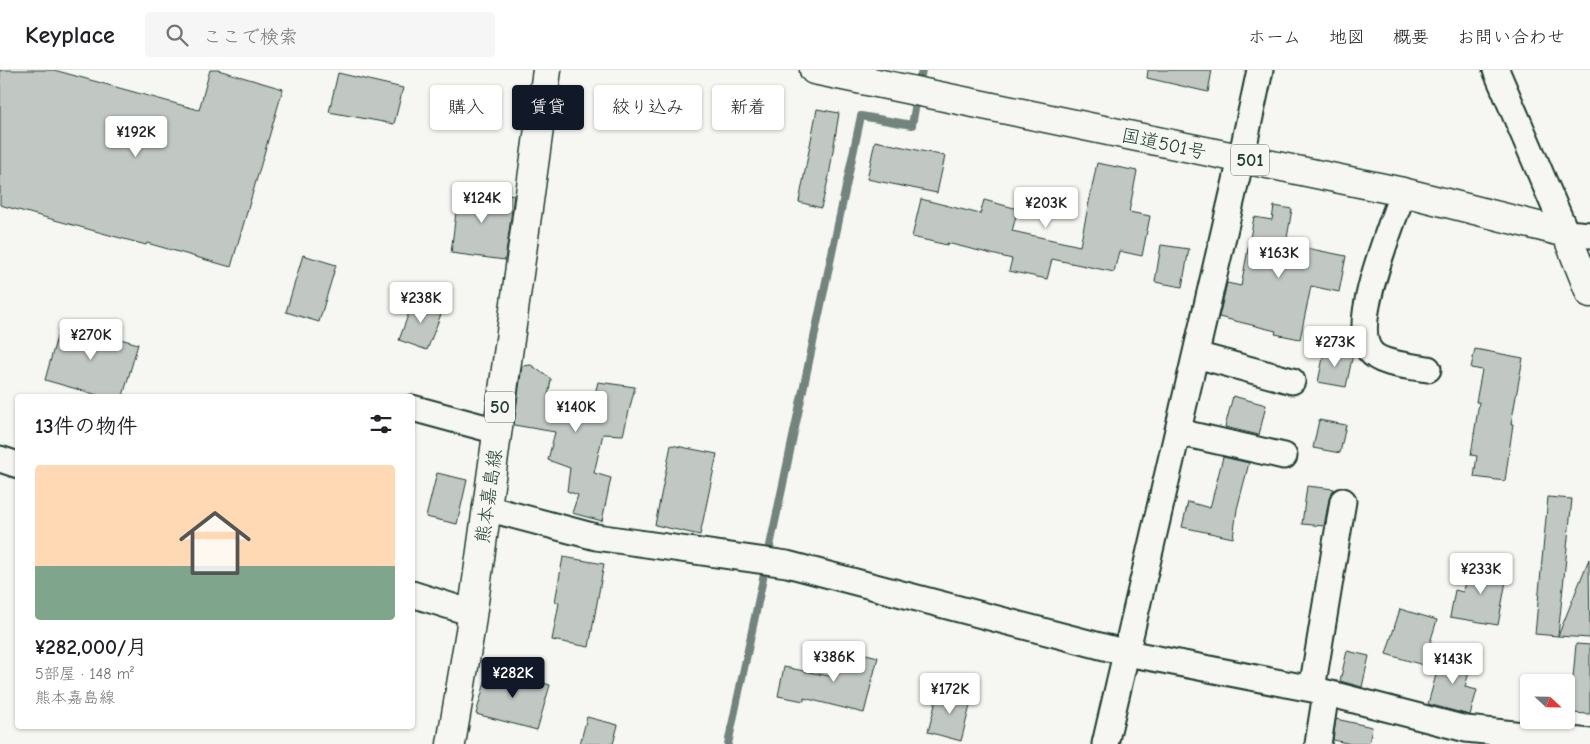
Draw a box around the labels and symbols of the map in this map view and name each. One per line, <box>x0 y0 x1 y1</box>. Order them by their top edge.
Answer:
pin: ¥192K <box>101 116 171 158</box>
street label: 国道501号 <box>1119 124 1208 164</box>
road number: 501 <box>1231 144 1269 176</box>
pin: ¥124K <box>447 182 517 224</box>
pin: ¥203K <box>1011 186 1081 229</box>
pin: ¥163K <box>1244 236 1314 279</box>
pin: ¥238K <box>386 282 456 324</box>
pin: ¥270K <box>56 318 126 361</box>
pin: ¥273K <box>1300 326 1370 368</box>
pin: ¥140K <box>541 390 611 433</box>
road number: 50 <box>485 392 515 422</box>
street label: 熊本嘉島線 <box>471 448 506 545</box>
pin: ¥233K <box>1446 552 1516 595</box>
pin: ¥386K <box>799 640 869 683</box>
pin: ¥143K <box>1418 642 1488 685</box>
pin: ¥282K <box>478 656 548 699</box>
pin: ¥172K <box>915 672 985 715</box>
north arrow <box>1520 674 1575 729</box>

